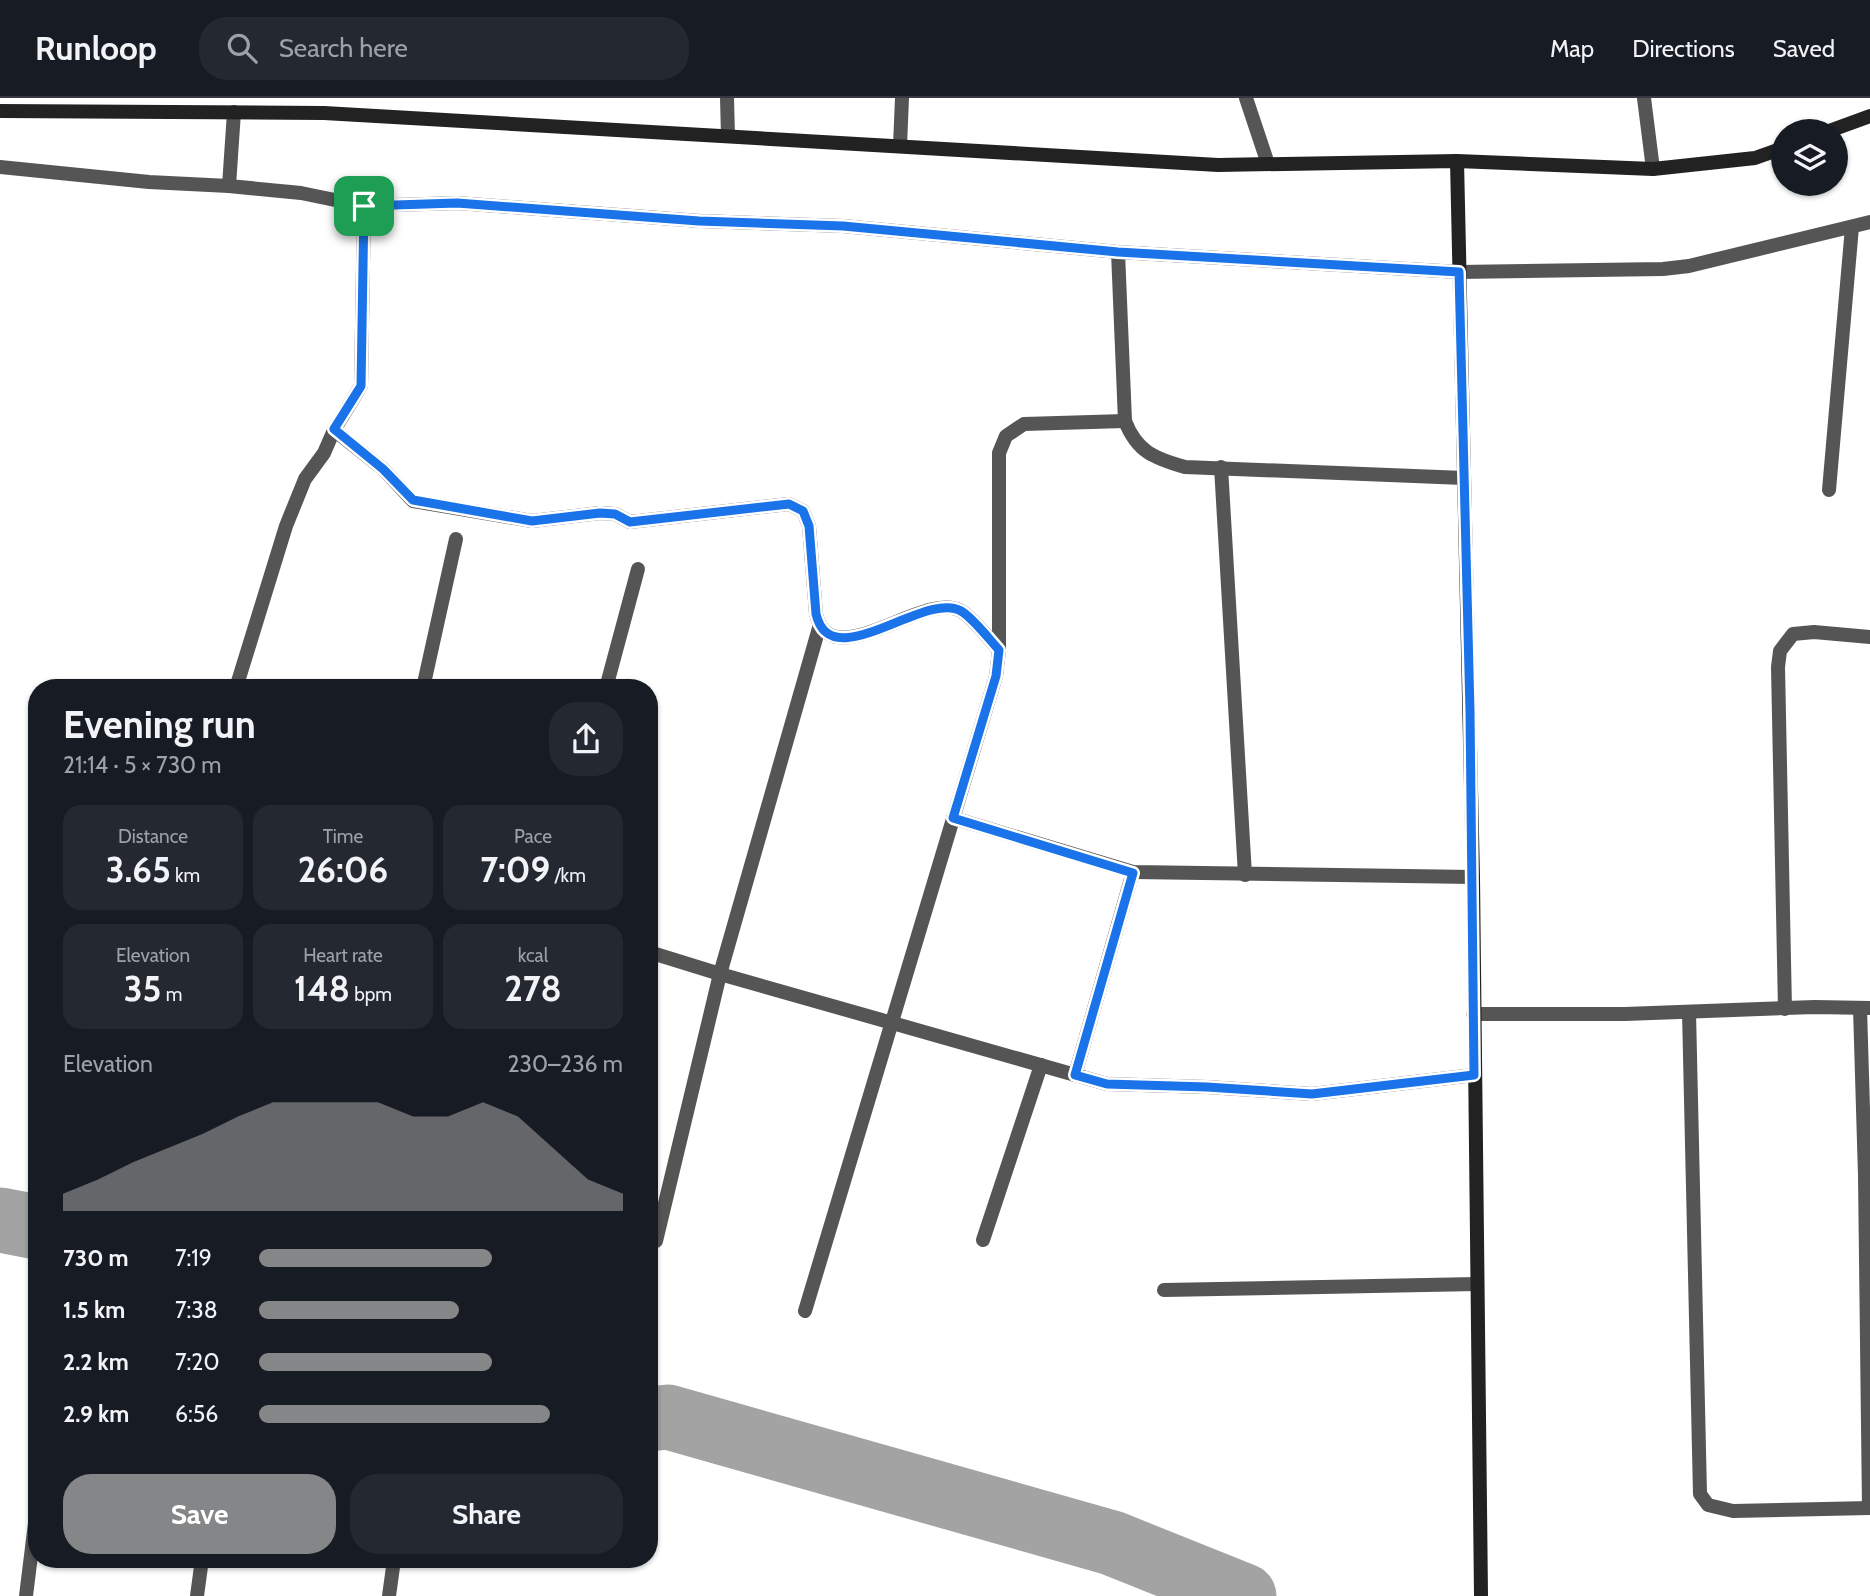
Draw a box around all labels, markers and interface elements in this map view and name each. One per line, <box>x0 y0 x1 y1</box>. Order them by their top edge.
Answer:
search box <box>199 17 689 80</box>
text: Runloop <box>35 28 157 68</box>
icon: search <box>223 29 261 67</box>
text: Search here <box>279 32 408 64</box>
text: Map <box>1550 34 1594 63</box>
text: Directions <box>1632 34 1735 63</box>
text: Saved <box>1773 34 1835 63</box>
map controls <box>1771 119 1848 196</box>
button: layers <box>1771 119 1848 196</box>
pin <box>334 176 394 236</box>
icon: arrive <box>345 187 383 225</box>
text: Evening run <box>63 701 256 748</box>
button: share <box>549 702 623 776</box>
text: 21:14 · 5 × 730 m <box>63 751 222 779</box>
text: Distance <box>118 825 188 848</box>
text: Time <box>323 825 363 848</box>
text: Pace <box>514 825 552 848</box>
text: 3.65 <box>106 848 171 891</box>
text: 26:06 <box>298 848 388 891</box>
text: 7:09 <box>480 848 550 891</box>
text: km <box>171 864 200 887</box>
text: /km <box>550 864 586 887</box>
text: Elevation <box>116 944 190 967</box>
text: Heart rate <box>303 944 383 967</box>
text: kcal <box>518 944 548 967</box>
text: 35 <box>124 967 161 1010</box>
text: 148 <box>294 967 350 1010</box>
text: 278 <box>504 967 562 1010</box>
text: m <box>161 983 182 1006</box>
text: bpm <box>350 983 392 1006</box>
text: Elevation <box>63 1050 153 1078</box>
text: 230–236 m <box>507 1050 623 1078</box>
text: 730 m <box>63 1244 129 1272</box>
text: 7:19 <box>175 1244 212 1272</box>
text: 1.5 km <box>63 1296 125 1324</box>
text: 7:38 <box>175 1296 218 1324</box>
text: 2.2 km <box>63 1348 129 1376</box>
text: 7:20 <box>175 1348 219 1376</box>
text: 2.9 km <box>63 1400 129 1428</box>
text: 6:56 <box>175 1400 218 1428</box>
button: Save <box>63 1474 336 1554</box>
button: Share <box>350 1474 623 1554</box>

